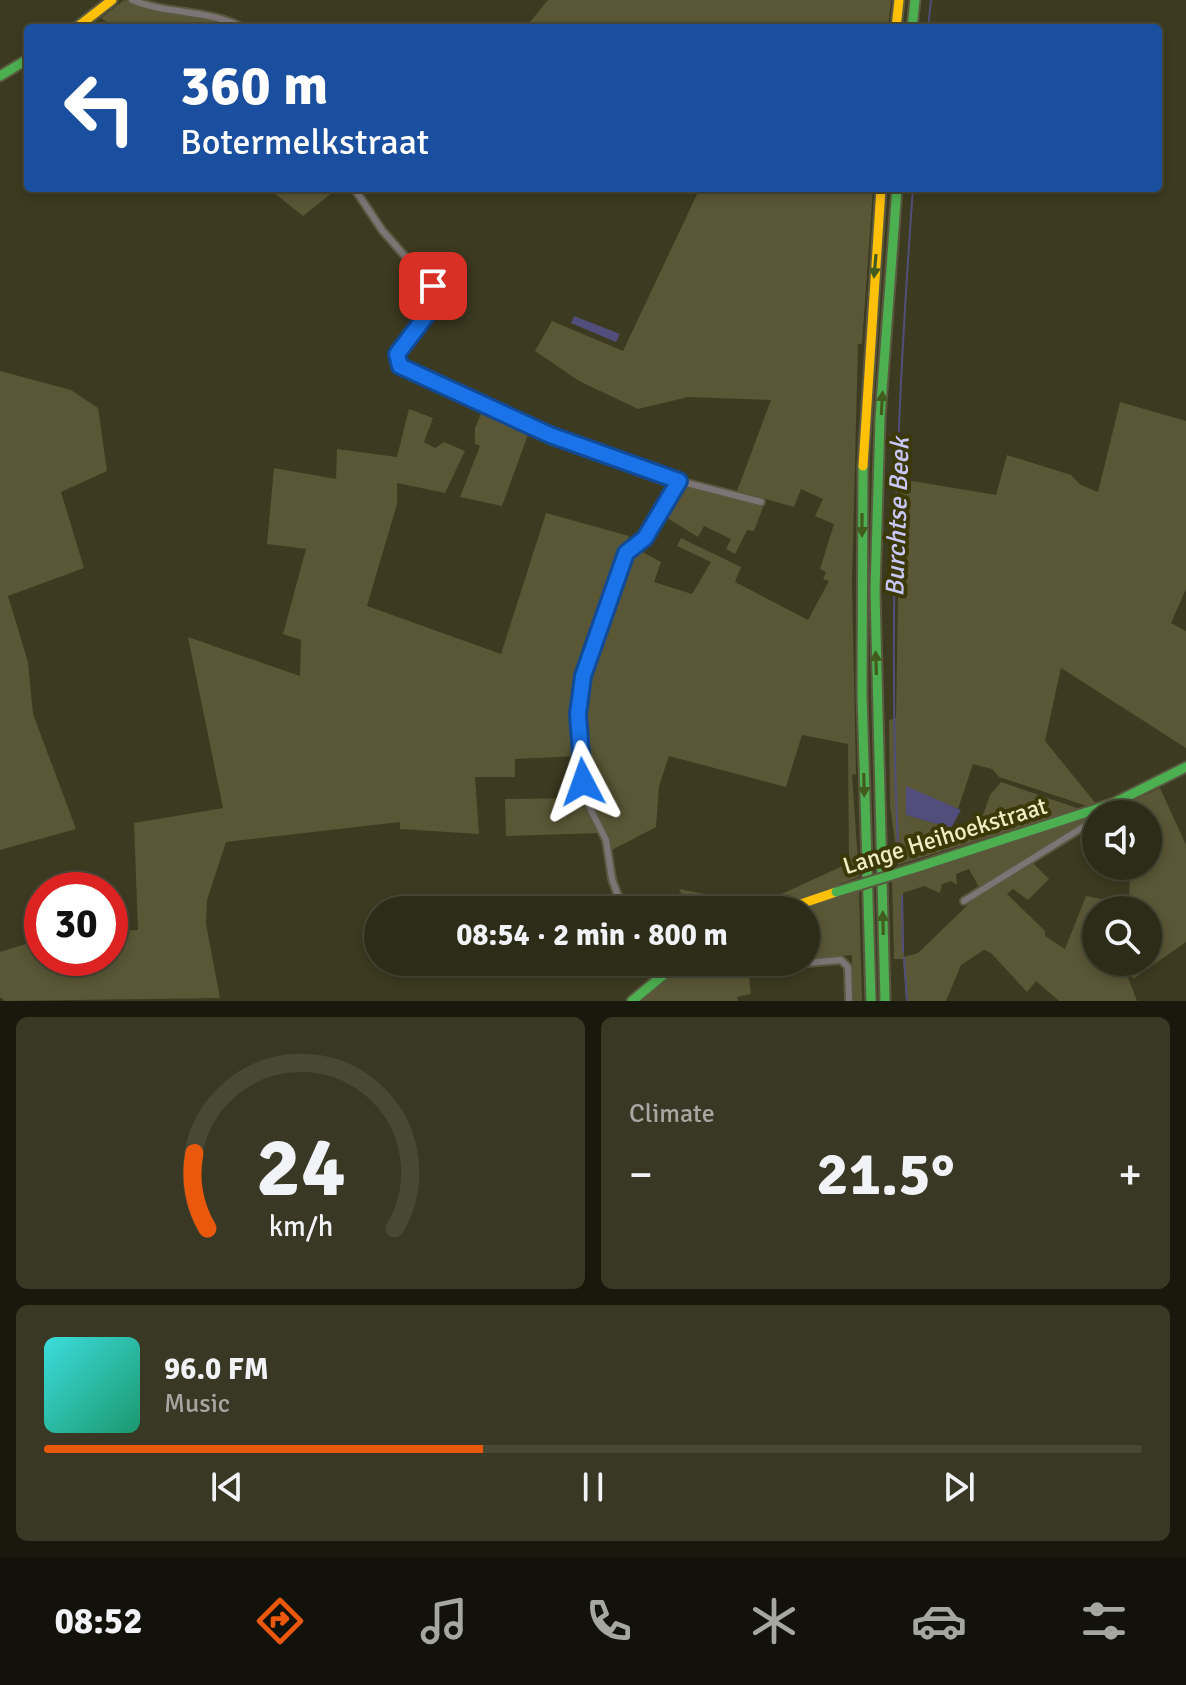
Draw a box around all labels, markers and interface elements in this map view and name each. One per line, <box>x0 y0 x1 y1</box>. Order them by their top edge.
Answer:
text: 360 m <box>180 51 328 120</box>
icon: left <box>48 56 152 160</box>
text: Botermelkstraat <box>180 120 429 165</box>
pin <box>399 252 467 320</box>
one-way arrow <box>868 254 881 279</box>
icon: arrive <box>411 264 455 308</box>
one-way arrow <box>876 390 889 415</box>
water label: Burchtse Beek <box>879 435 917 597</box>
one-way arrow <box>856 513 868 538</box>
one-way arrow <box>870 650 882 675</box>
position arrow <box>541 740 625 824</box>
one-way arrow <box>858 773 870 798</box>
street label: Lange Heihoekstraat <box>839 791 1051 881</box>
map controls <box>1082 800 1162 976</box>
button: sound <box>1082 800 1162 880</box>
speed limit sign: 30 <box>24 872 128 976</box>
button: search <box>1082 896 1162 976</box>
one-way arrow <box>877 910 889 935</box>
text: 08:54 · 2 min · 800 m <box>456 917 728 954</box>
text: Climate <box>629 1098 715 1130</box>
text: 24 <box>256 1117 345 1219</box>
text: 21.5° <box>816 1138 955 1212</box>
text: − <box>629 1148 653 1202</box>
text: + <box>1118 1148 1142 1202</box>
text: km/h <box>268 1209 333 1244</box>
text: 96.0 FM <box>164 1351 269 1388</box>
text: Music <box>164 1388 230 1420</box>
icon: previous <box>205 1465 249 1509</box>
icon: pause <box>571 1465 615 1509</box>
icon: next <box>937 1465 981 1509</box>
icon: directions <box>252 1593 308 1649</box>
icon: music <box>416 1593 472 1649</box>
icon: phone <box>581 1593 637 1649</box>
icon: climate <box>746 1593 802 1649</box>
icon: car <box>911 1593 967 1649</box>
icon: filters <box>1076 1593 1132 1649</box>
text: 08:52 <box>54 1599 143 1644</box>

